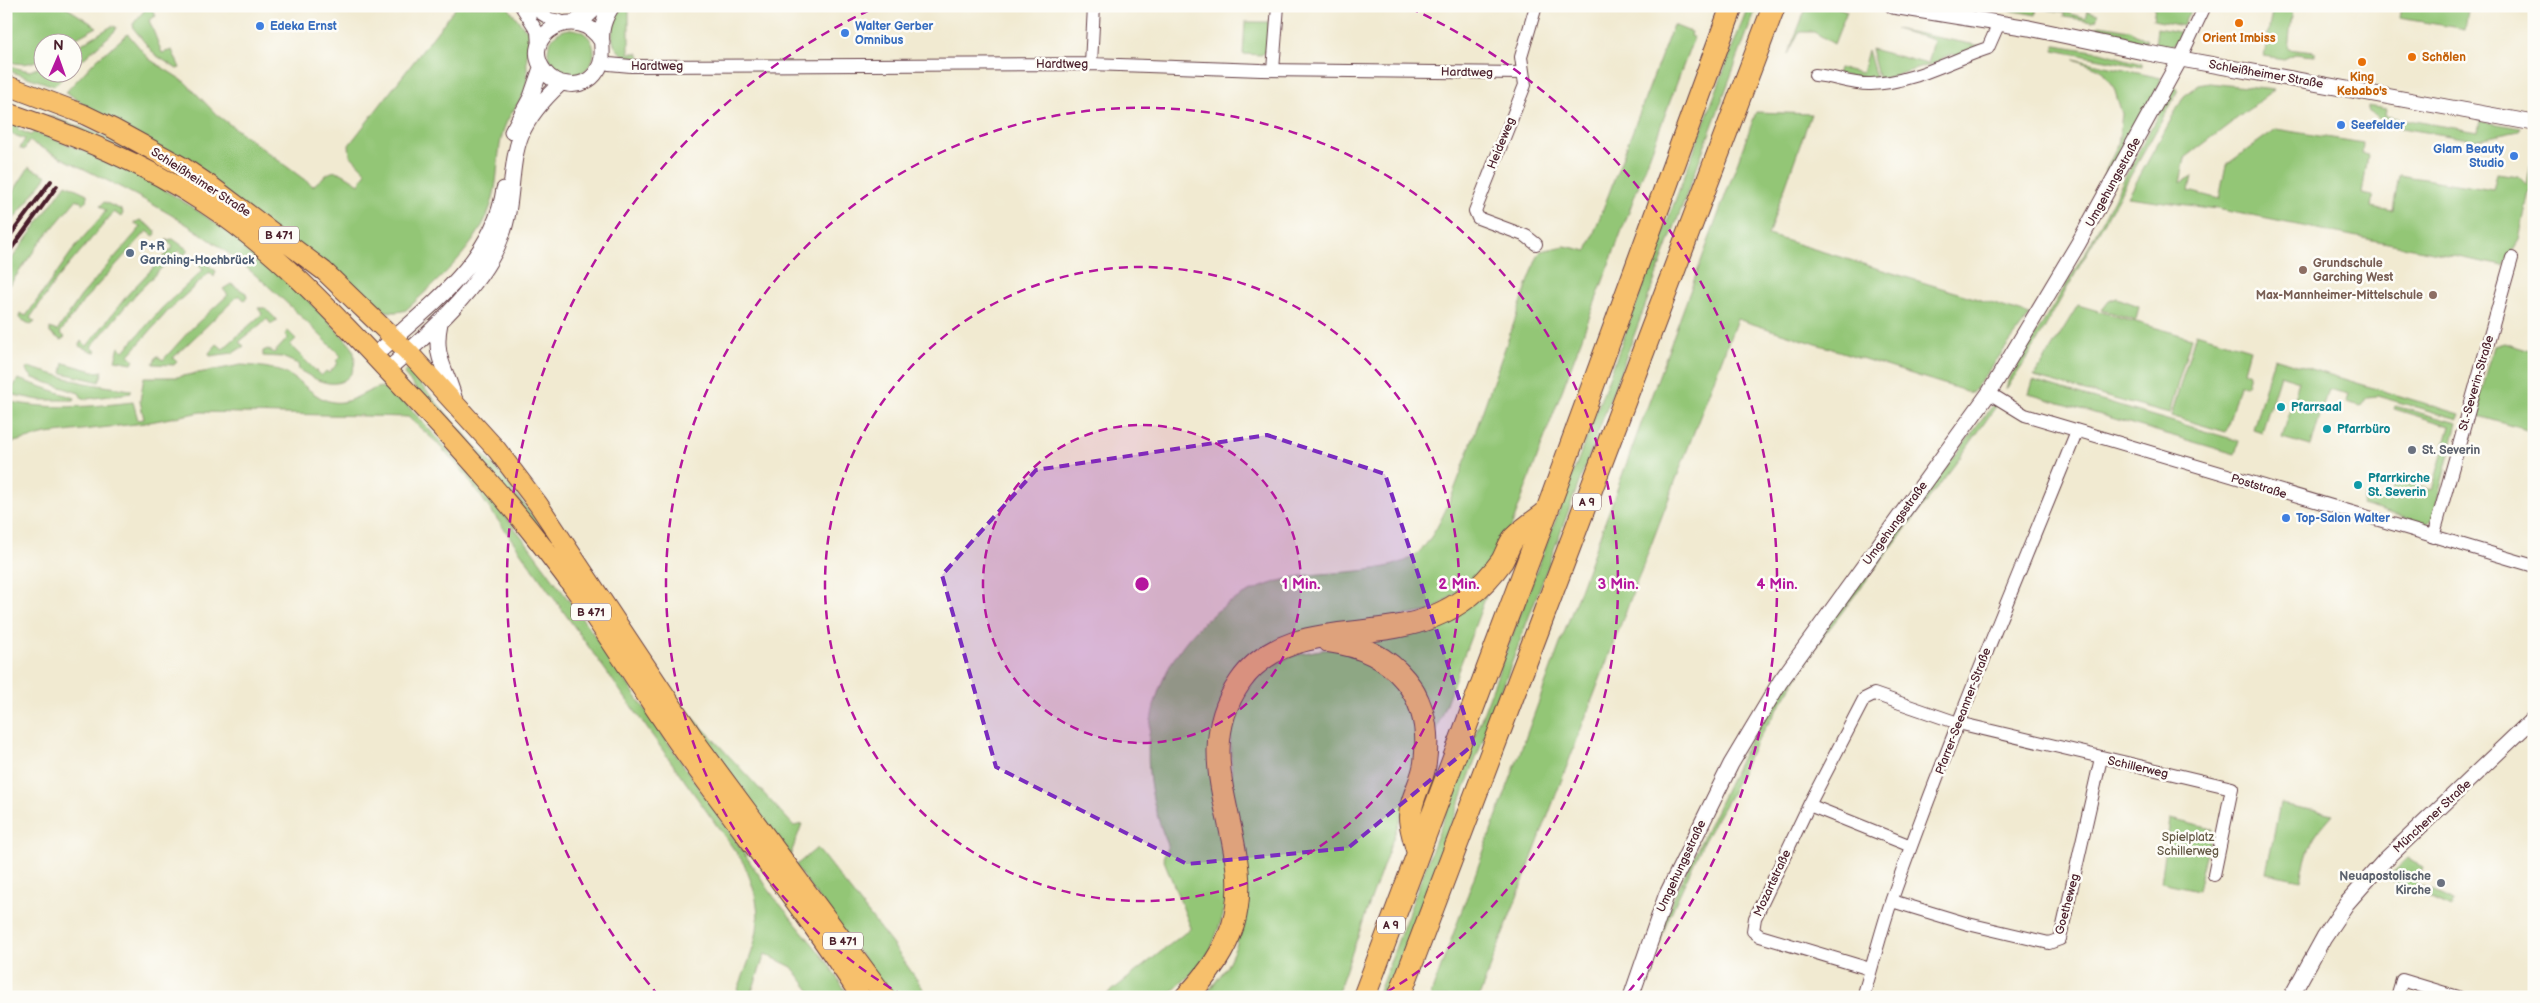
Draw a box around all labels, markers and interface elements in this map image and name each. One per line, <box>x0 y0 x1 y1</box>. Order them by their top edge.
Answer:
marker: Orient Imbiss <box>2233 17 2245 29</box>
place label: Edeka Ernst <box>270 19 337 34</box>
place label: Walter Gerber Omnibus <box>855 19 934 48</box>
marker: Edeka Ernst <box>254 20 266 32</box>
marker: Walter Gerber Omnibus <box>839 27 851 39</box>
place label: Orient Imbiss <box>2202 31 2276 46</box>
north arrow <box>32 32 82 82</box>
text: N <box>53 37 64 54</box>
place label: Schölen <box>2422 50 2466 65</box>
marker: Schölen <box>2406 51 2418 63</box>
marker: King Kebabo's <box>2356 56 2368 68</box>
street label: Hardtweg <box>1036 57 1088 72</box>
street label: Schleißheimer Straße <box>2207 57 2324 92</box>
street label: Hardtweg <box>631 59 683 74</box>
street label: Hardtweg <box>1441 65 1493 80</box>
place label: King Kebabo's <box>2337 70 2387 99</box>
street label: Heideweg <box>1484 115 1519 171</box>
place label: Seefelder <box>2351 118 2405 133</box>
marker: Seefelder <box>2335 119 2347 131</box>
street label: Umgehungsstraße <box>2083 135 2144 230</box>
place label: Glam Beauty Studio <box>2433 142 2504 171</box>
street label: Schleißheimer Straße <box>148 145 253 220</box>
marker: Glam Beauty Studio <box>2508 150 2520 162</box>
road number: B 471 <box>259 226 299 244</box>
place label: P+R Garching-Hochbrück <box>140 239 255 268</box>
marker: P+R Garching-Hochbrück <box>124 247 136 259</box>
place label: Grundschule Garching West <box>2313 256 2393 285</box>
marker: Grundschule Garching West <box>2297 264 2309 276</box>
place label: Max-Mannheimer-Mittelschule <box>2256 288 2423 303</box>
marker: Max-Mannheimer-Mittelschule <box>2427 289 2439 301</box>
street label: St.-Severin-Straße <box>2456 334 2497 433</box>
place label: Pfarrsaal <box>2291 400 2342 415</box>
marker: Pfarrsaal <box>2275 401 2287 413</box>
place label: Pfarrbüro <box>2337 422 2390 437</box>
marker: Pfarrbüro <box>2321 423 2333 435</box>
place label: St. Severin <box>2422 443 2480 458</box>
marker: St. Severin <box>2406 444 2418 456</box>
street label: Poststraße <box>2229 471 2289 502</box>
place label: Pfarrkirche St. Severin <box>2368 471 2430 500</box>
street label: Umgehungsstraße <box>1860 478 1931 568</box>
marker: Pfarrkirche St. Severin <box>2352 479 2364 491</box>
road number: A 9 <box>1573 494 1601 511</box>
place label: Top-Salon Walter <box>2296 511 2390 526</box>
marker: Top-Salon Walter <box>2280 512 2292 524</box>
centre of rings <box>1133 575 1151 593</box>
text: 1 Min. <box>1282 575 1320 594</box>
text: 2 Min. <box>1438 575 1480 594</box>
text: 3 Min. <box>1597 575 1639 594</box>
text: 4 Min. <box>1756 575 1798 594</box>
road number: B 471 <box>571 604 611 620</box>
street label: Pfarrer-Seeanner-Straße <box>1932 646 1995 777</box>
street label: Schillerweg <box>2106 753 2170 782</box>
street label: Münchener Straße <box>2390 776 2474 856</box>
street label: Umgehungsstraße <box>1654 818 1709 915</box>
park label: Spielplatz Schillerweg <box>2157 830 2219 859</box>
street label: Mozartstraße <box>1750 847 1794 919</box>
place label: Neuapostolische Kirche <box>2339 869 2431 898</box>
street label: Goetheweg <box>2052 872 2083 936</box>
marker: Neuapostolische Kirche <box>2435 877 2447 889</box>
road number: A 9 <box>1377 916 1405 934</box>
road number: B 471 <box>823 932 863 949</box>

